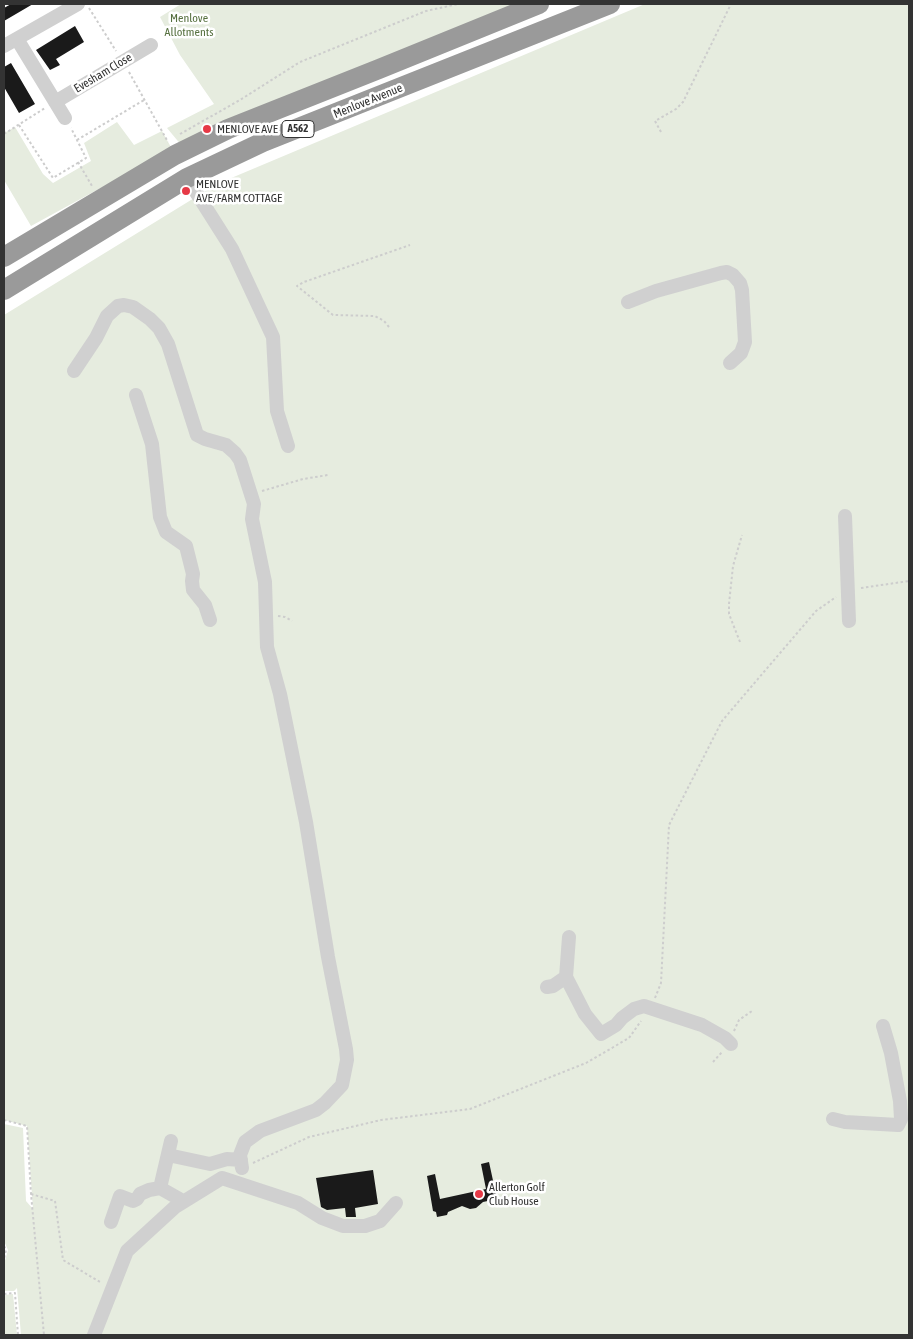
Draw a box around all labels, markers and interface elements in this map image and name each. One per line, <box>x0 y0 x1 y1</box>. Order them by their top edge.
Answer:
park label: Menlove Allotments <box>165 11 213 39</box>
street label: Evesham Close <box>71 50 135 96</box>
street label: Menlove Avenue <box>331 81 405 121</box>
road number: A562 <box>282 120 314 138</box>
place label: MENLOVE AVE <box>217 122 278 136</box>
marker: MENLOVE AVE <box>201 123 213 135</box>
place label: MENLOVE AVE/FARM COTTAGE <box>196 177 282 205</box>
marker: MENLOVE AVE/FARM COTTAGE <box>180 185 192 197</box>
place label: Allerton Golf Club House <box>489 1180 545 1208</box>
marker: Allerton Golf Club House <box>473 1188 485 1200</box>

